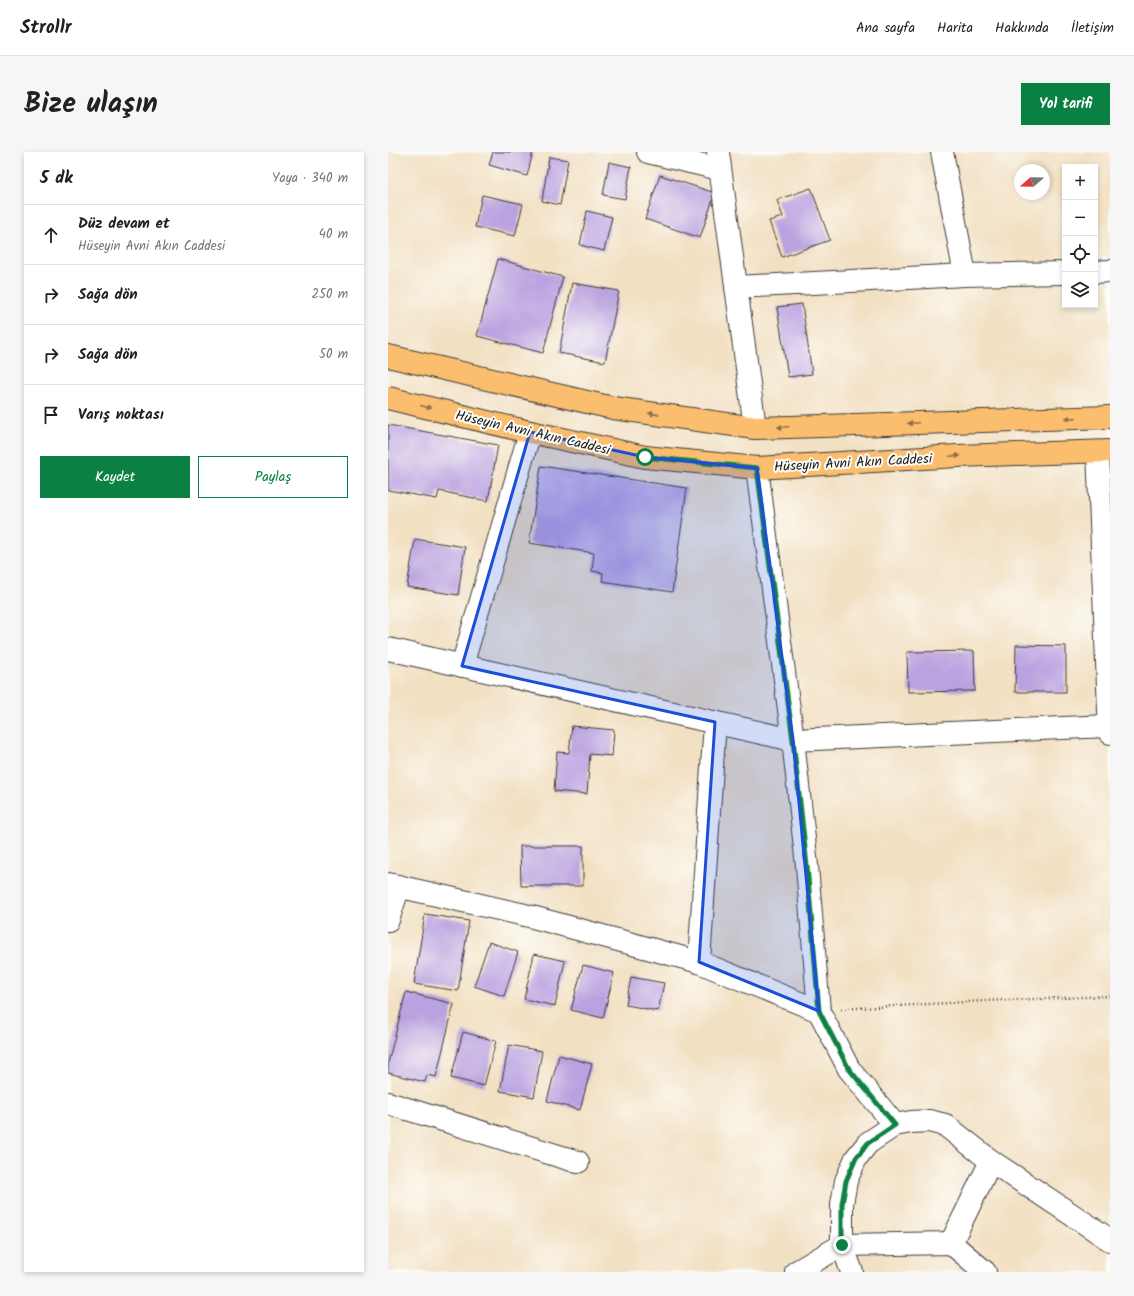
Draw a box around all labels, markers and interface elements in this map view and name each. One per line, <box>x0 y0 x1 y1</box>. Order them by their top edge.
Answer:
text: Strollr <box>20 13 72 43</box>
text: Ana sayfa <box>856 17 915 39</box>
text: Harita <box>937 17 973 39</box>
text: Hakkında <box>995 17 1049 39</box>
text: İletişim <box>1071 17 1114 39</box>
text: Bize ulaşın <box>24 82 158 127</box>
button: Yol tarifi <box>1021 83 1110 125</box>
north arrow <box>1014 164 1050 200</box>
map controls <box>1062 164 1098 308</box>
button: + <box>1062 164 1098 200</box>
text: 5 dk <box>40 165 73 192</box>
text: Yaya · 340 m <box>272 168 348 189</box>
button: − <box>1062 200 1098 236</box>
text: Düz devam et <box>78 212 170 236</box>
icon: ahead <box>40 224 62 246</box>
text: 40 m <box>319 224 348 245</box>
text: Hüseyin Avni Akın Caddesi <box>78 236 225 257</box>
button: locate <box>1062 236 1098 272</box>
button: layers <box>1062 272 1098 308</box>
text: Sağa dön <box>78 283 138 307</box>
icon: right <box>40 284 62 306</box>
text: 250 m <box>311 284 348 305</box>
text: Sağa dön <box>78 343 138 367</box>
icon: right <box>40 344 62 366</box>
text: 50 m <box>319 344 348 365</box>
text: Varış noktası <box>78 403 164 427</box>
icon: arrive <box>40 404 62 426</box>
street label: Hüseyin Avni Akın Caddesi <box>453 404 613 462</box>
one-way arrow <box>420 405 432 411</box>
one-way arrow <box>648 411 660 417</box>
one-way arrow <box>1064 415 1077 421</box>
one-way arrow <box>906 420 919 426</box>
one-way arrow <box>776 424 789 430</box>
route start <box>636 448 654 466</box>
street label: Hüseyin Avni Akın Caddesi <box>773 448 933 478</box>
one-way arrow <box>949 453 961 460</box>
button: Kaydet <box>40 456 190 498</box>
button: Paylaş <box>198 456 348 498</box>
route end <box>833 1236 851 1254</box>

